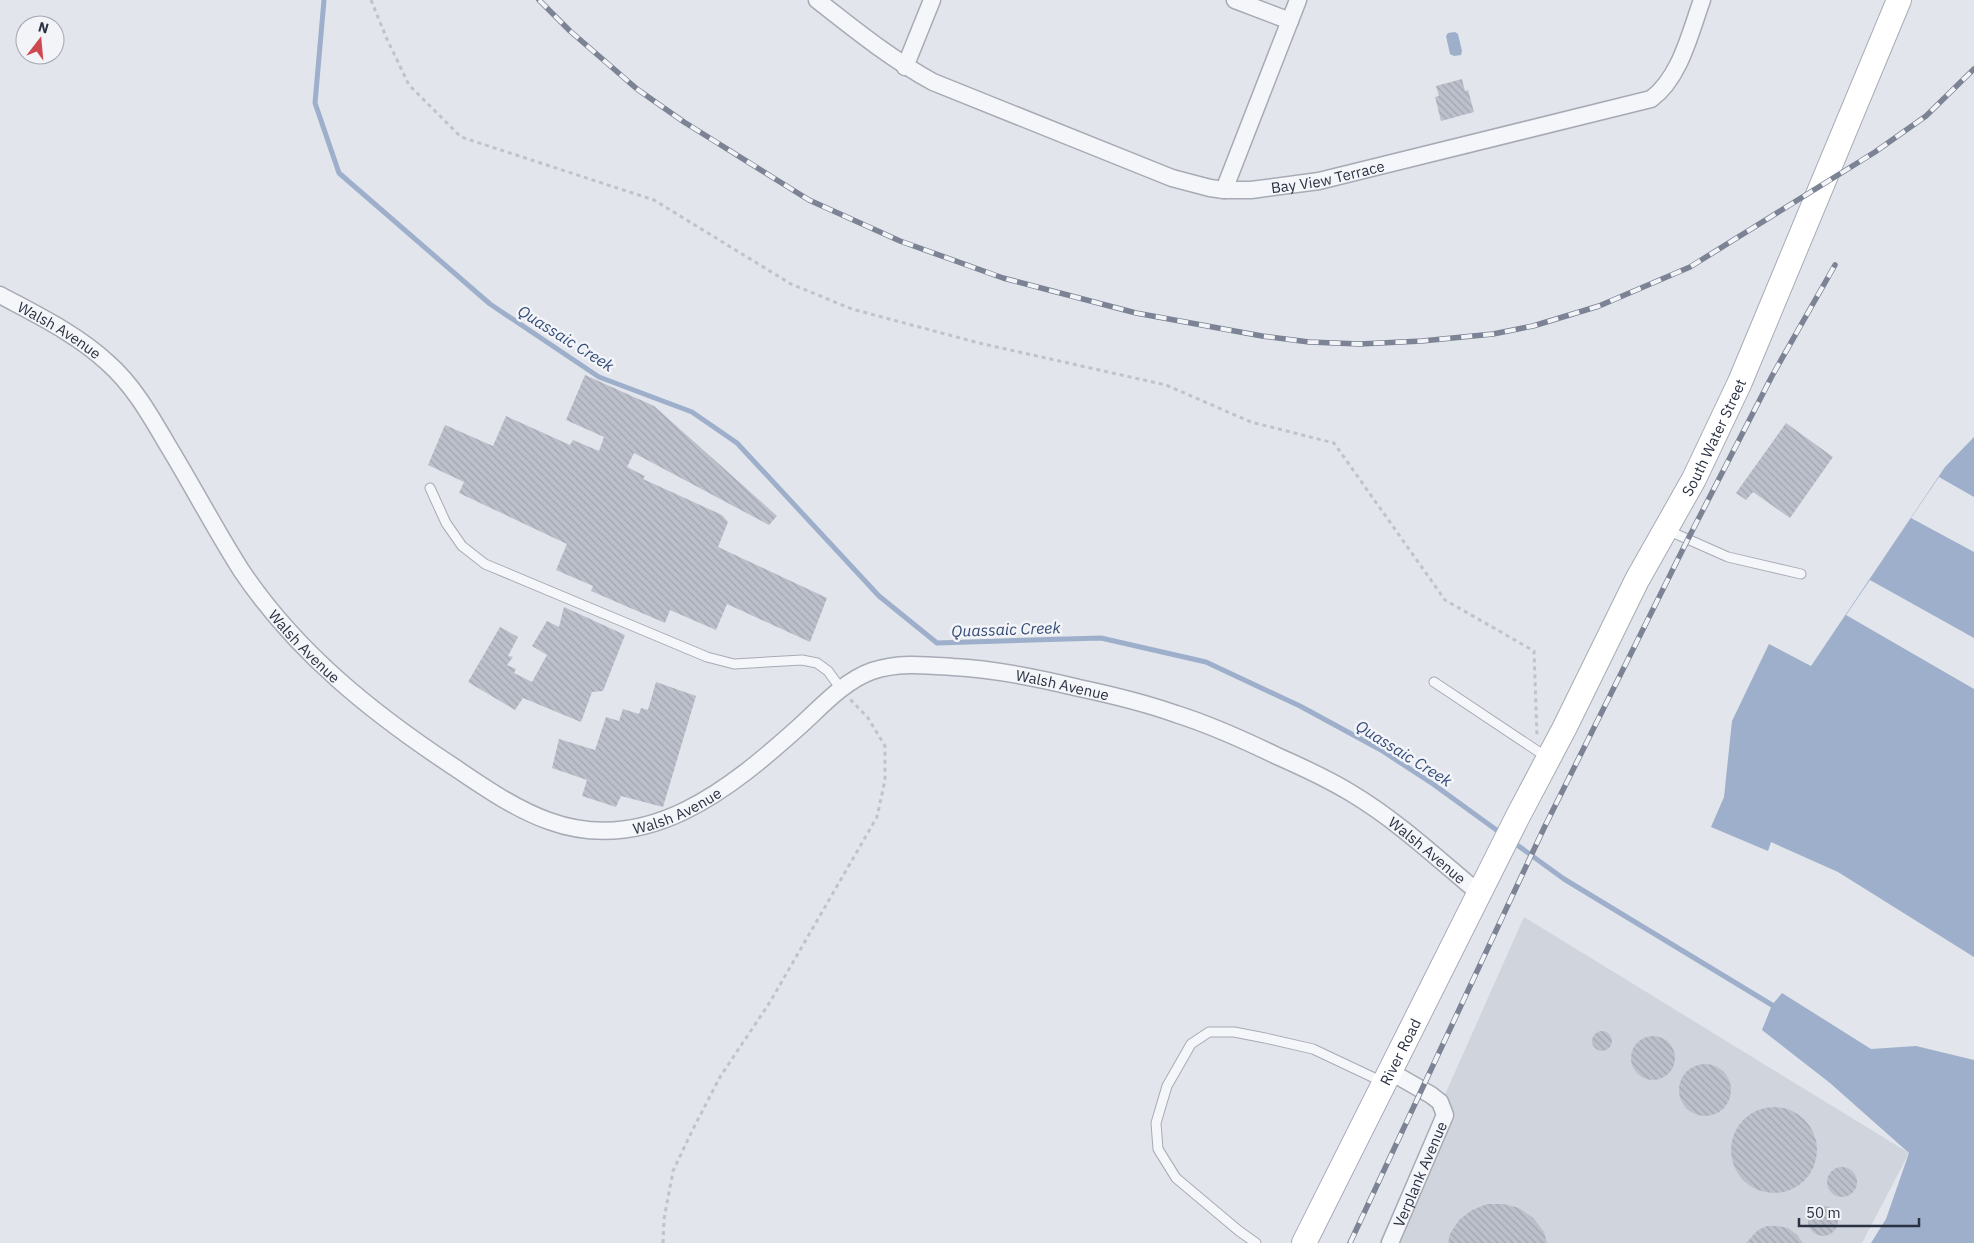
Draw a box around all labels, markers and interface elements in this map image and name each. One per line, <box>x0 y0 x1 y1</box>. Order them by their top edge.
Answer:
north arrow <box>15 15 65 65</box>
text: N <box>36 17 51 38</box>
street label: Bay View Terrace <box>1270 156 1386 197</box>
street label: Walsh Avenue <box>15 297 105 363</box>
water label: Quassaic Creek <box>514 301 618 376</box>
street label: South Water Street <box>1677 376 1750 499</box>
street label: Walsh Avenue <box>265 605 344 687</box>
water label: Quassaic Creek <box>951 617 1062 641</box>
street label: Walsh Avenue <box>1014 665 1111 704</box>
water label: Quassaic Creek <box>1352 716 1456 791</box>
street label: Walsh Avenue <box>631 783 725 838</box>
street label: Walsh Avenue <box>1385 812 1470 888</box>
street label: River Road <box>1375 1015 1425 1088</box>
street label: Verplank Avenue <box>1388 1118 1451 1230</box>
scale bar <box>1799 1196 1919 1228</box>
text: 50 m <box>1806 1203 1841 1222</box>

